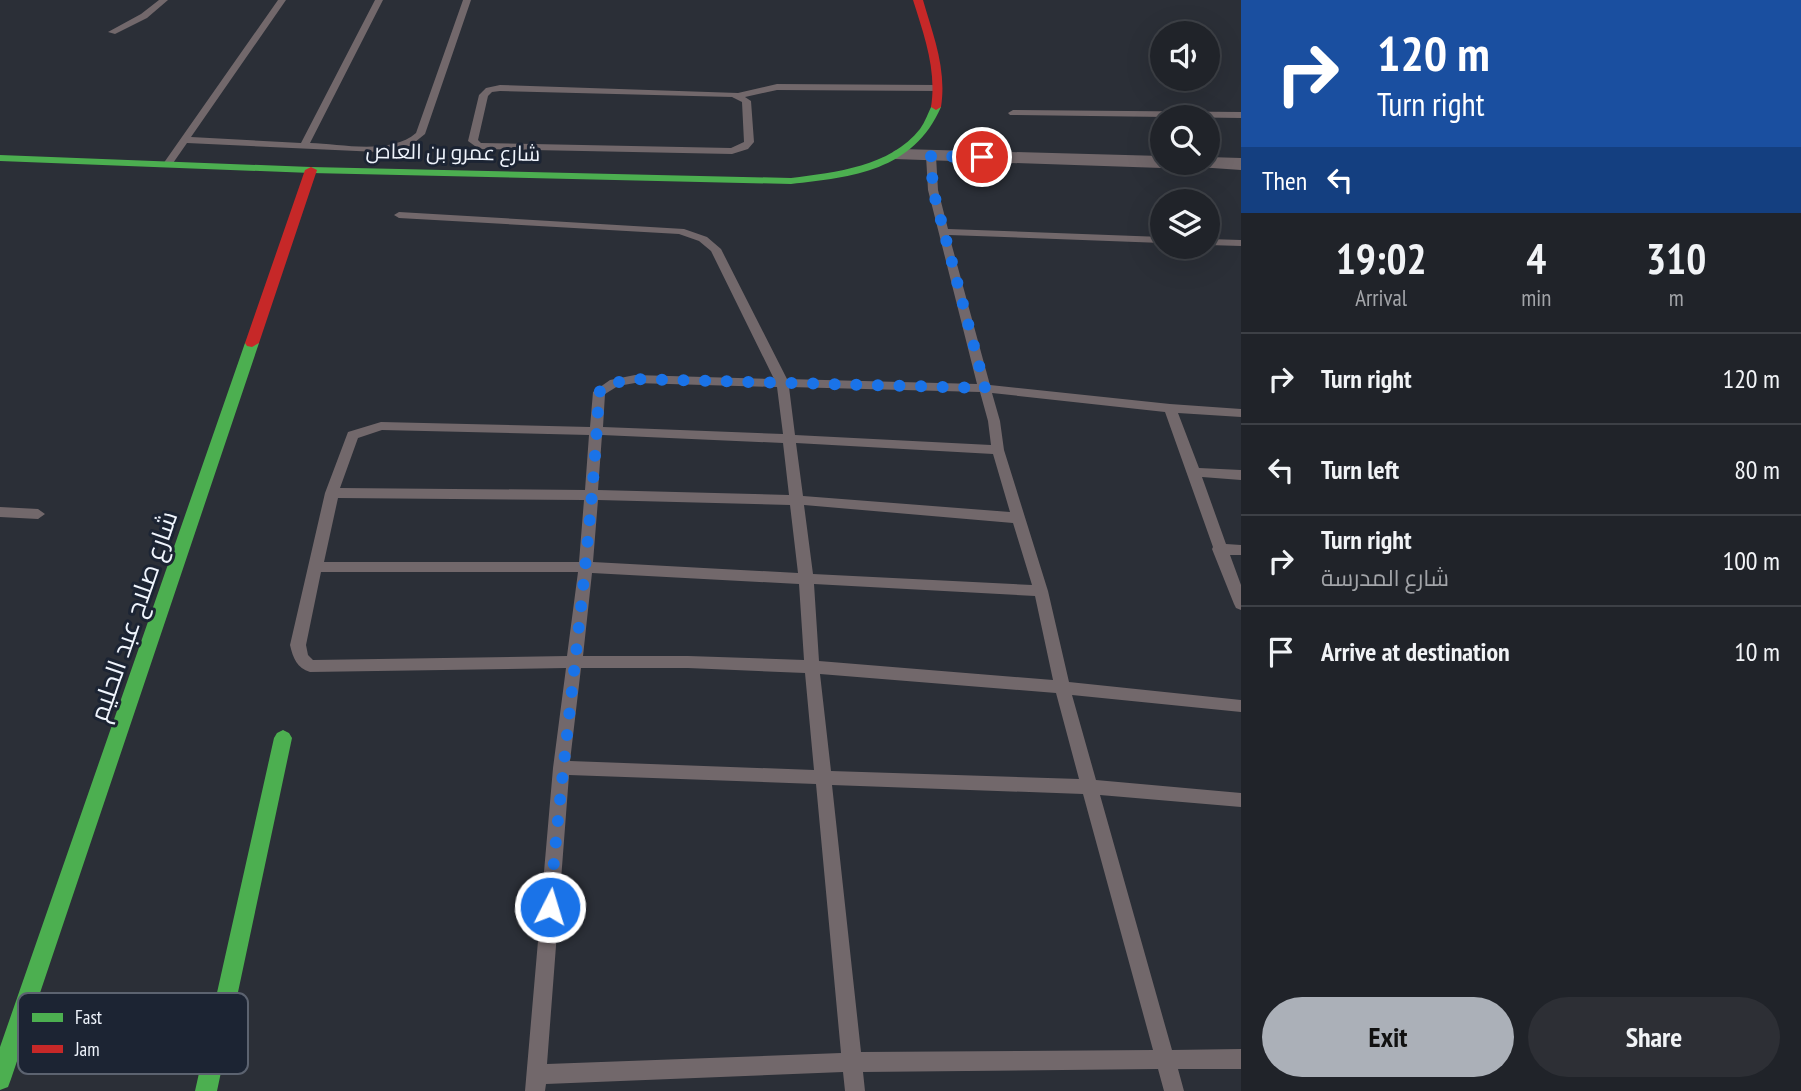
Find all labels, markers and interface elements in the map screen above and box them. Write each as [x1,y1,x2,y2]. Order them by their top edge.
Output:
map controls [1150,21,1220,259]
button: sound [1150,21,1220,91]
text: 120 m [1377,21,1490,85]
icon: right [1262,28,1353,119]
text: Turn right [1377,83,1485,125]
button: search [1150,105,1220,175]
pin [952,127,1012,187]
street label: شارع عمرو بن العاص [365,137,541,168]
icon: arrive [963,138,1001,176]
icon: left [1321,161,1359,199]
text: Then [1262,164,1307,197]
button: layers [1150,189,1220,259]
text: 19:02 [1336,231,1427,286]
text: 4 [1526,231,1546,286]
text: 310 [1646,231,1706,286]
text: Arrival [1355,283,1407,312]
text: min [1521,283,1551,312]
text: m [1669,283,1684,312]
icon: right [1262,360,1300,398]
text: Turn right [1321,362,1412,395]
text: 120 m [1722,362,1780,395]
icon: left [1262,451,1300,489]
text: Turn left [1321,453,1399,486]
text: 80 m [1734,453,1780,486]
street label: شارع صلاح عبد الحليم [82,506,186,726]
text: Turn right [1321,523,1412,556]
icon: right [1262,542,1300,580]
text: 100 m [1722,544,1780,577]
text: شارع المدرسة [1321,563,1449,592]
icon: arrive [1262,633,1300,671]
text: Arrive at destination [1321,635,1510,668]
text: 10 m [1734,635,1780,668]
position arrow [513,870,587,944]
legend [18,993,248,1074]
button: Exit [1262,997,1514,1077]
button: Share [1528,997,1780,1077]
text: Fast [75,1005,103,1029]
text: Jam [74,1037,100,1061]

